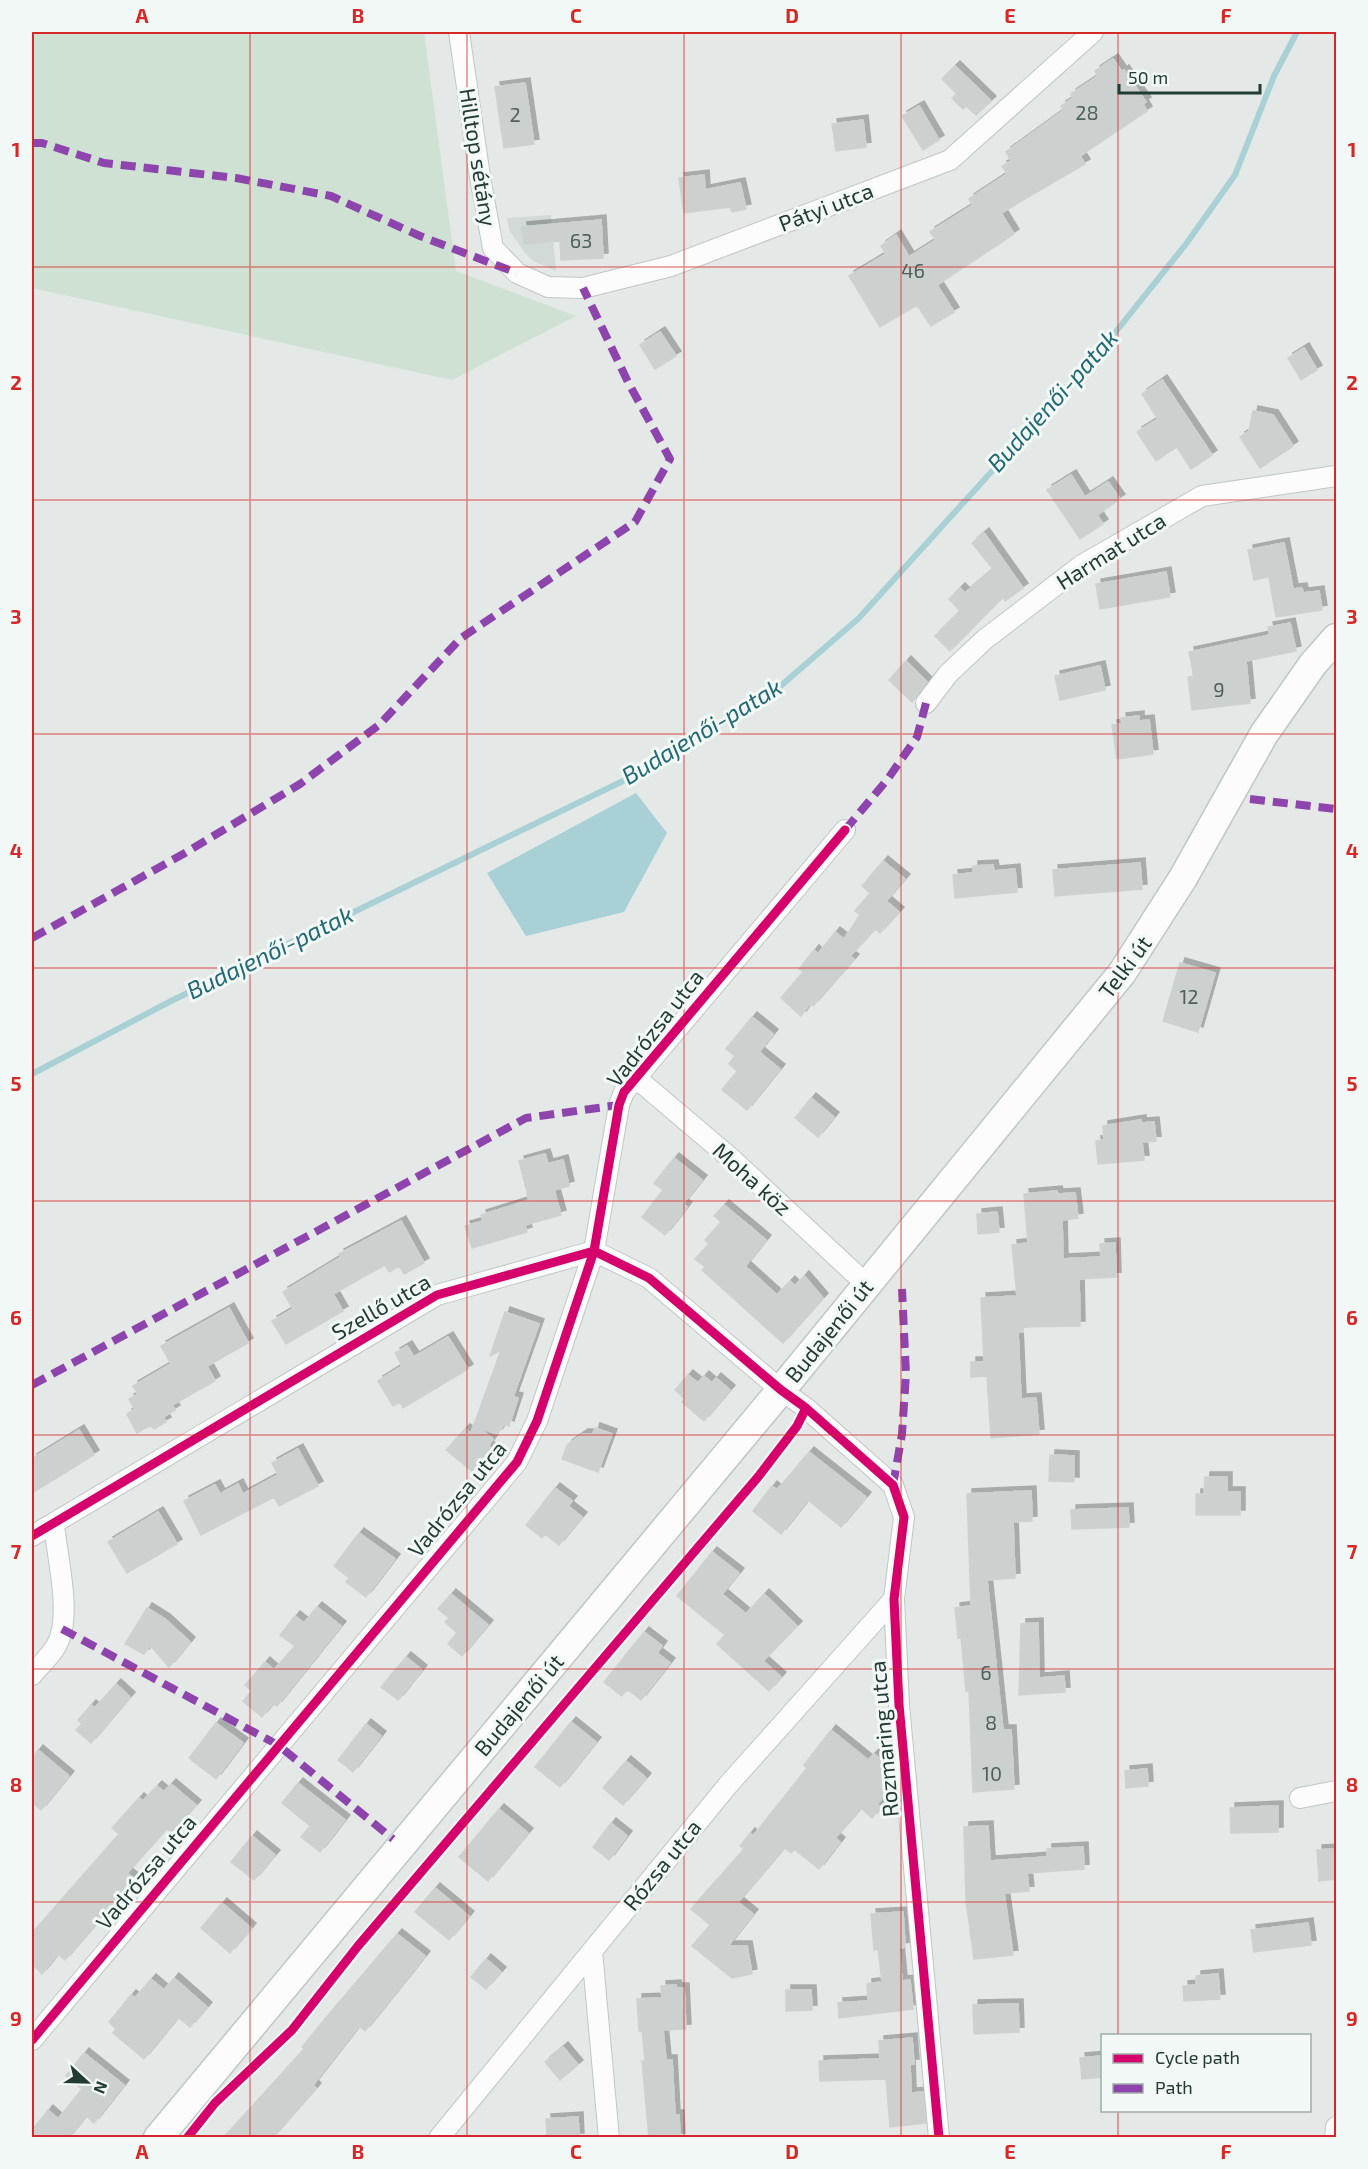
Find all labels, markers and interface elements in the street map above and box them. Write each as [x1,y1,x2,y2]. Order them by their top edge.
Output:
text: A [135,3,149,27]
text: B [352,3,364,27]
text: C [570,3,582,27]
text: D [785,3,799,27]
text: E [1004,3,1016,27]
text: F [1220,3,1232,27]
scale bar [1119,57,1260,95]
text: 50 m [1128,66,1168,88]
street label: Hilltop sétány [455,86,503,228]
house number: 28 [1075,100,1099,124]
house number: 2 [509,102,521,126]
text: 1 [12,137,20,161]
text: 1 [1348,137,1356,161]
street label: Pátyi utca [775,176,877,236]
house number: 63 [570,228,592,252]
house number: 46 [901,258,925,282]
water label: Budajenői-patak [980,323,1123,477]
text: 2 [10,370,22,394]
text: 2 [1346,370,1358,394]
street label: Harmat utca [1051,506,1170,594]
text: 3 [10,604,22,628]
text: 3 [1346,604,1358,628]
water label: Budajenői-patak [616,672,787,790]
house number: 9 [1213,677,1225,701]
text: 4 [10,838,23,862]
text: 4 [1346,838,1359,862]
water label: Budajenői-patak [181,899,357,1004]
street label: Telki út [1092,930,1156,1003]
street label: Vadrózsa utca [600,964,708,1091]
house number: 12 [1179,984,1199,1008]
text: 5 [10,1071,22,1095]
text: 5 [1346,1071,1358,1095]
street label: Moha köz [708,1136,797,1220]
street label: Szellő utca [327,1267,434,1345]
street label: Budajenői út [779,1274,878,1388]
text: 6 [10,1305,22,1329]
text: 6 [1346,1305,1358,1329]
street label: Vadrózsa utca [402,1435,511,1562]
text: 7 [11,1539,22,1563]
text: 7 [1347,1539,1358,1563]
street label: Budajenői út [468,1648,569,1761]
street label: Rozmaring utca [863,1660,903,1818]
house number: 6 [980,1660,992,1684]
house number: 8 [985,1710,997,1734]
house number: 10 [982,1761,1002,1785]
text: 8 [10,1772,22,1796]
text: 8 [1346,1772,1358,1796]
street label: Vadrózsa utca [90,1809,201,1934]
street label: Rózsa utca [617,1814,706,1915]
text: 9 [10,2006,22,2030]
text: 9 [1346,2006,1358,2030]
legend [1101,2034,1311,2112]
text: Cycle path [1155,2046,1240,2068]
north arrow [57,2052,117,2112]
text: Path [1155,2076,1193,2098]
text: N [90,2079,112,2097]
text: A [135,2139,149,2163]
text: B [352,2139,364,2163]
text: C [570,2139,582,2163]
text: D [785,2139,799,2163]
text: E [1004,2139,1016,2163]
text: F [1220,2139,1232,2163]

